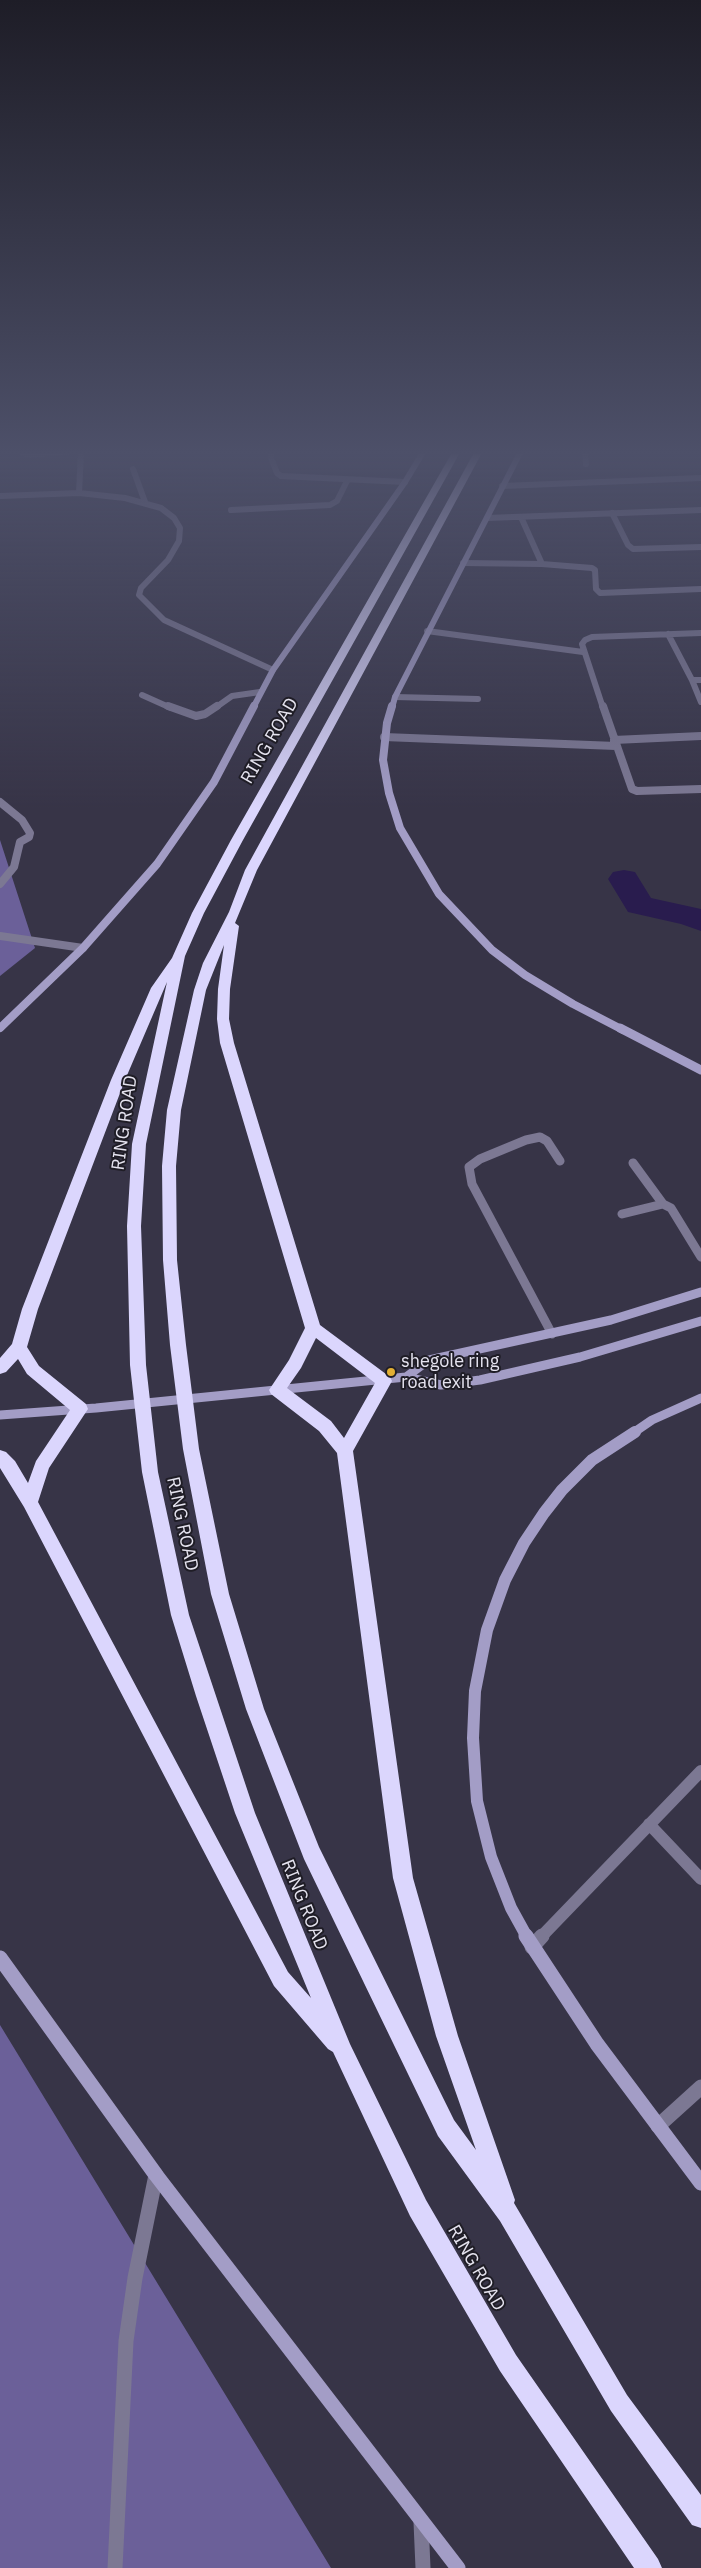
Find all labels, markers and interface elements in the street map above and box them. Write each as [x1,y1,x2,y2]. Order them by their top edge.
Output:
street label: RING ROAD [237,694,303,788]
street label: RING ROAD [108,1074,142,1172]
place label: shegole ring road exit [401,1351,499,1394]
marker: shegole ring road exit [385,1366,397,1378]
street label: RING ROAD [161,1475,203,1573]
street label: RING ROAD [276,1857,332,1953]
street label: RING ROAD [443,2221,509,2315]

